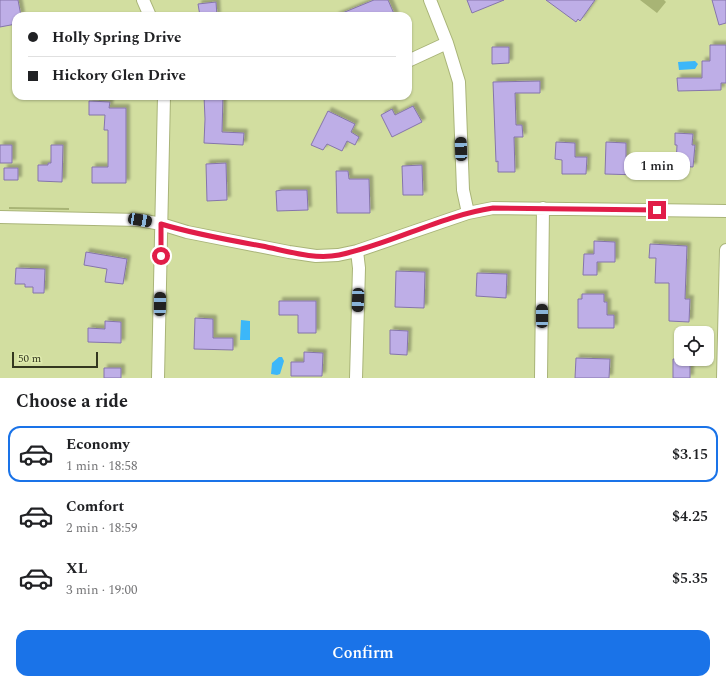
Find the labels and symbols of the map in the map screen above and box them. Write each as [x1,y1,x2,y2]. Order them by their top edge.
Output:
car [455,137,467,161]
callout: 1 min [624,152,690,180]
route end [648,201,666,219]
car [127,212,153,228]
route start [152,247,170,265]
car [352,288,364,312]
car [154,292,166,316]
car [536,304,548,328]
scale bar [12,350,98,369]

